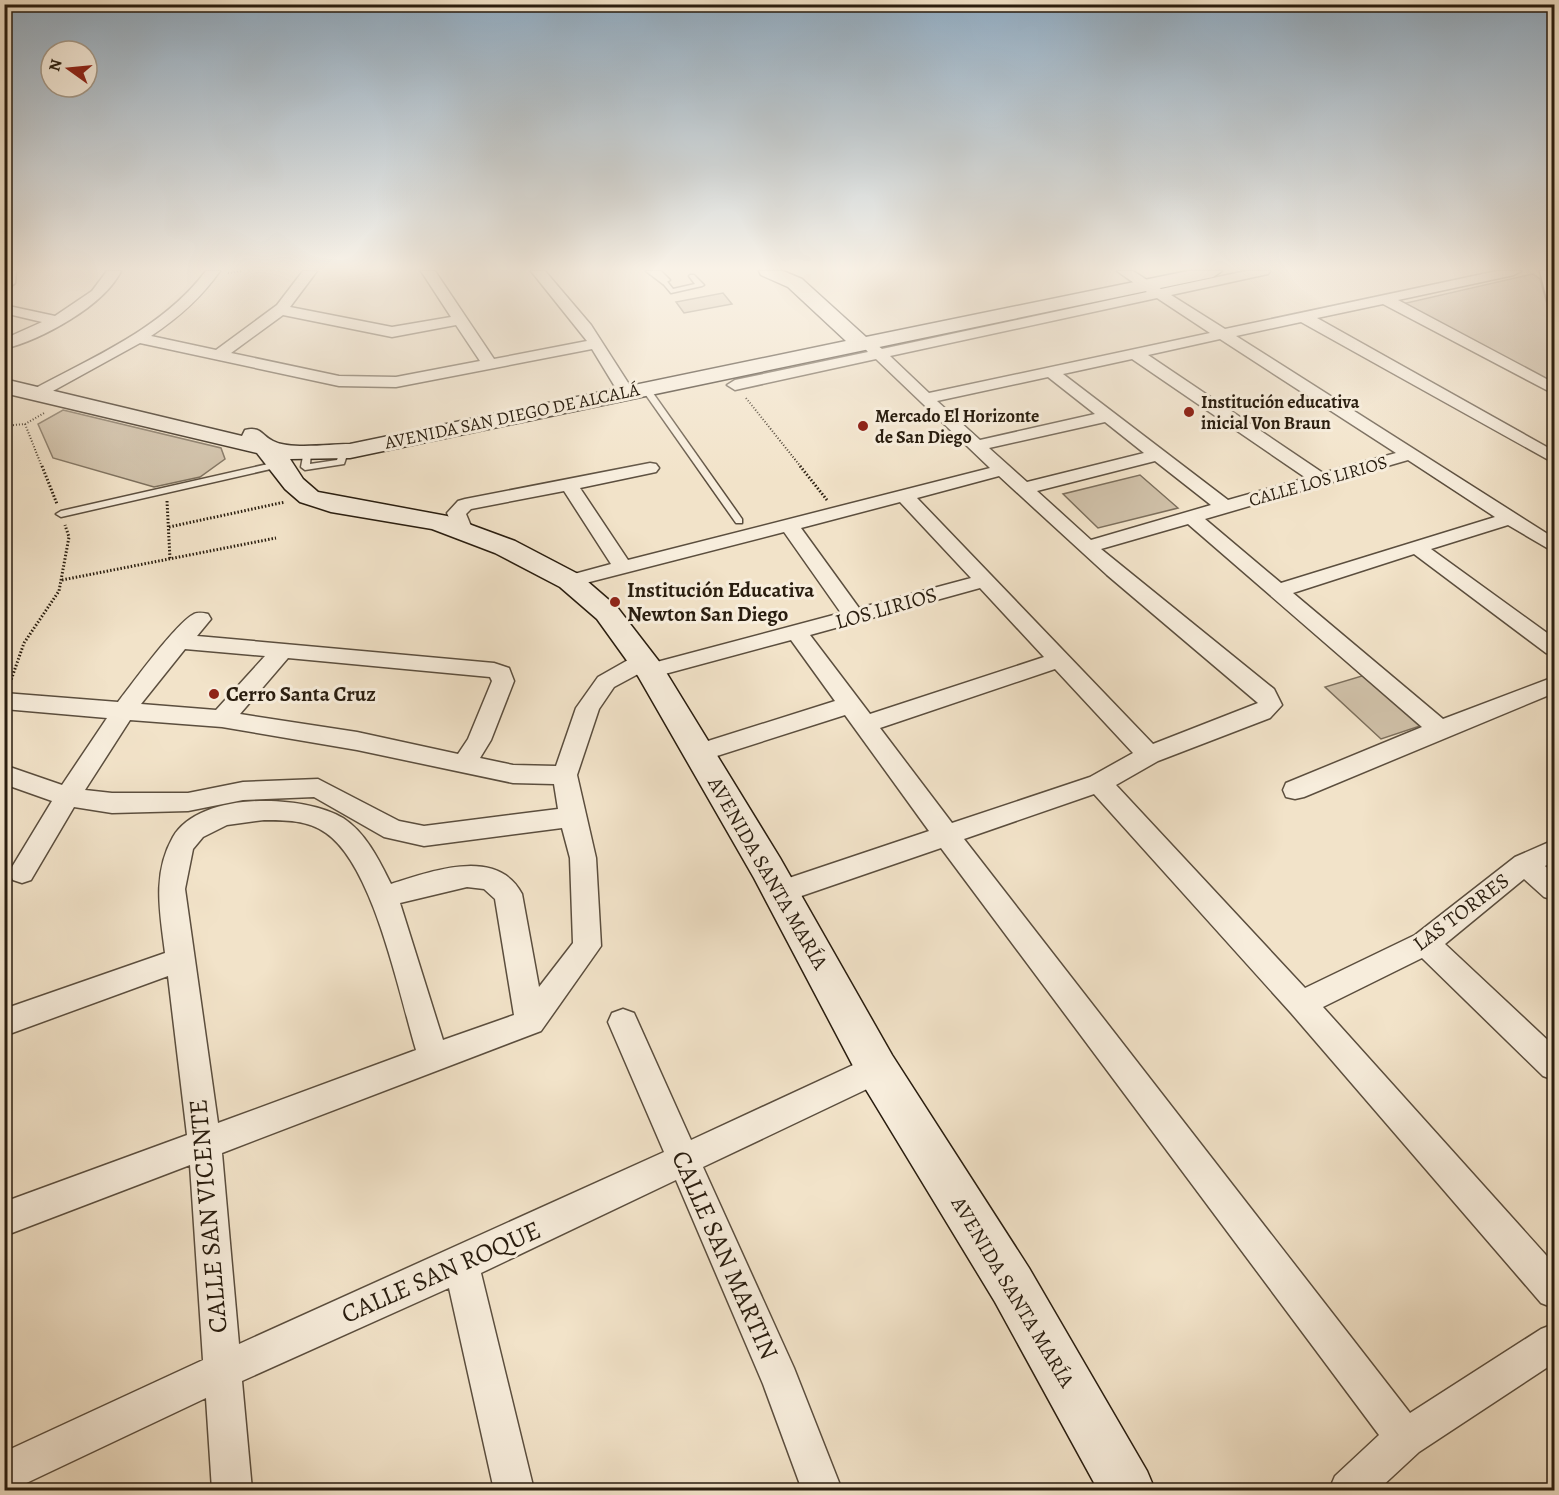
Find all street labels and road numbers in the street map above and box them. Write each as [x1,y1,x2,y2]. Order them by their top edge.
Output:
street label: AVENIDA SAN DIEGO DE ALCALÁ [381,377,642,455]
street label: CALLE LOS LIRIOS [1246,450,1390,512]
street label: LOS LIRIOS [832,580,940,636]
street label: AVENIDA SANTA MARÍA [701,771,835,975]
street label: LAS TORRES [1407,867,1515,957]
street label: CALLE SAN VICENTE [180,1098,236,1334]
street label: CALLE SAN MARTIN [663,1145,787,1365]
street label: AVENIDA SANTA MARÍA [944,1190,1082,1393]
street label: CALLE SAN ROQUE [336,1212,546,1332]

